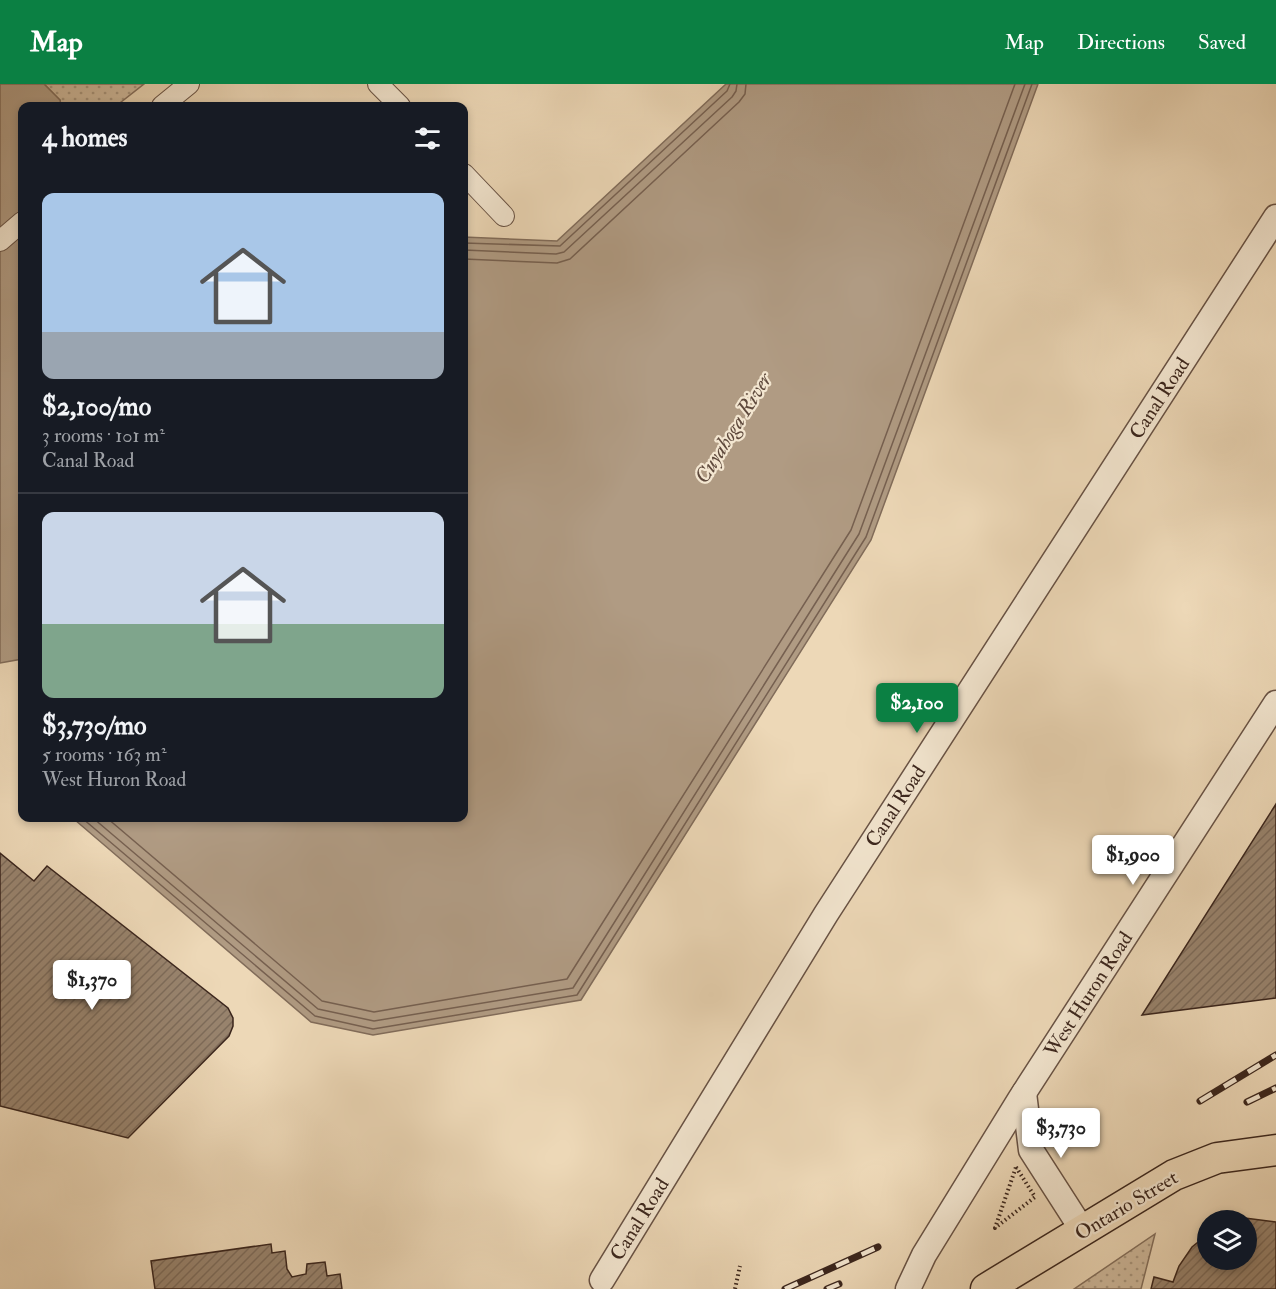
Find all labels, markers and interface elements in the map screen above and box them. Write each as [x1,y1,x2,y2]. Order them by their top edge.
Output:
text: Map [30,25,83,60]
text: Map [1004,29,1044,56]
text: Directions [1077,29,1165,56]
text: Saved [1198,29,1246,56]
text: 4 homes [42,122,128,154]
icon: filters [411,122,444,155]
icon: home [189,232,297,340]
street label: Canal Road [1124,353,1195,444]
water label: Cuyahoga River [689,367,779,489]
text: $2,100/mo [42,391,151,423]
text: 3 rooms · 101 m² [42,423,165,448]
text: Canal Road [42,448,134,473]
icon: home [189,551,297,659]
pin: $2,100 [868,683,966,734]
text: $2,100 [890,690,944,715]
text: $3,730/mo [42,710,146,742]
text: 5 rooms · 163 m² [42,742,167,767]
street label: Canal Road [860,761,931,852]
text: West Huron Road [42,767,186,792]
pin: $1,900 [1084,835,1182,886]
text: $1,900 [1106,842,1160,867]
street label: West Huron Road [1038,927,1138,1062]
pin: $1,370 [43,960,141,1011]
text: $1,370 [67,967,117,992]
pin: $3,730 [1012,1108,1110,1159]
text: $3,730 [1036,1115,1086,1140]
street label: Ontario Street [1070,1165,1183,1246]
street label: Canal Road [604,1173,675,1265]
map controls [1197,1210,1257,1270]
button: layers [1197,1210,1257,1270]

